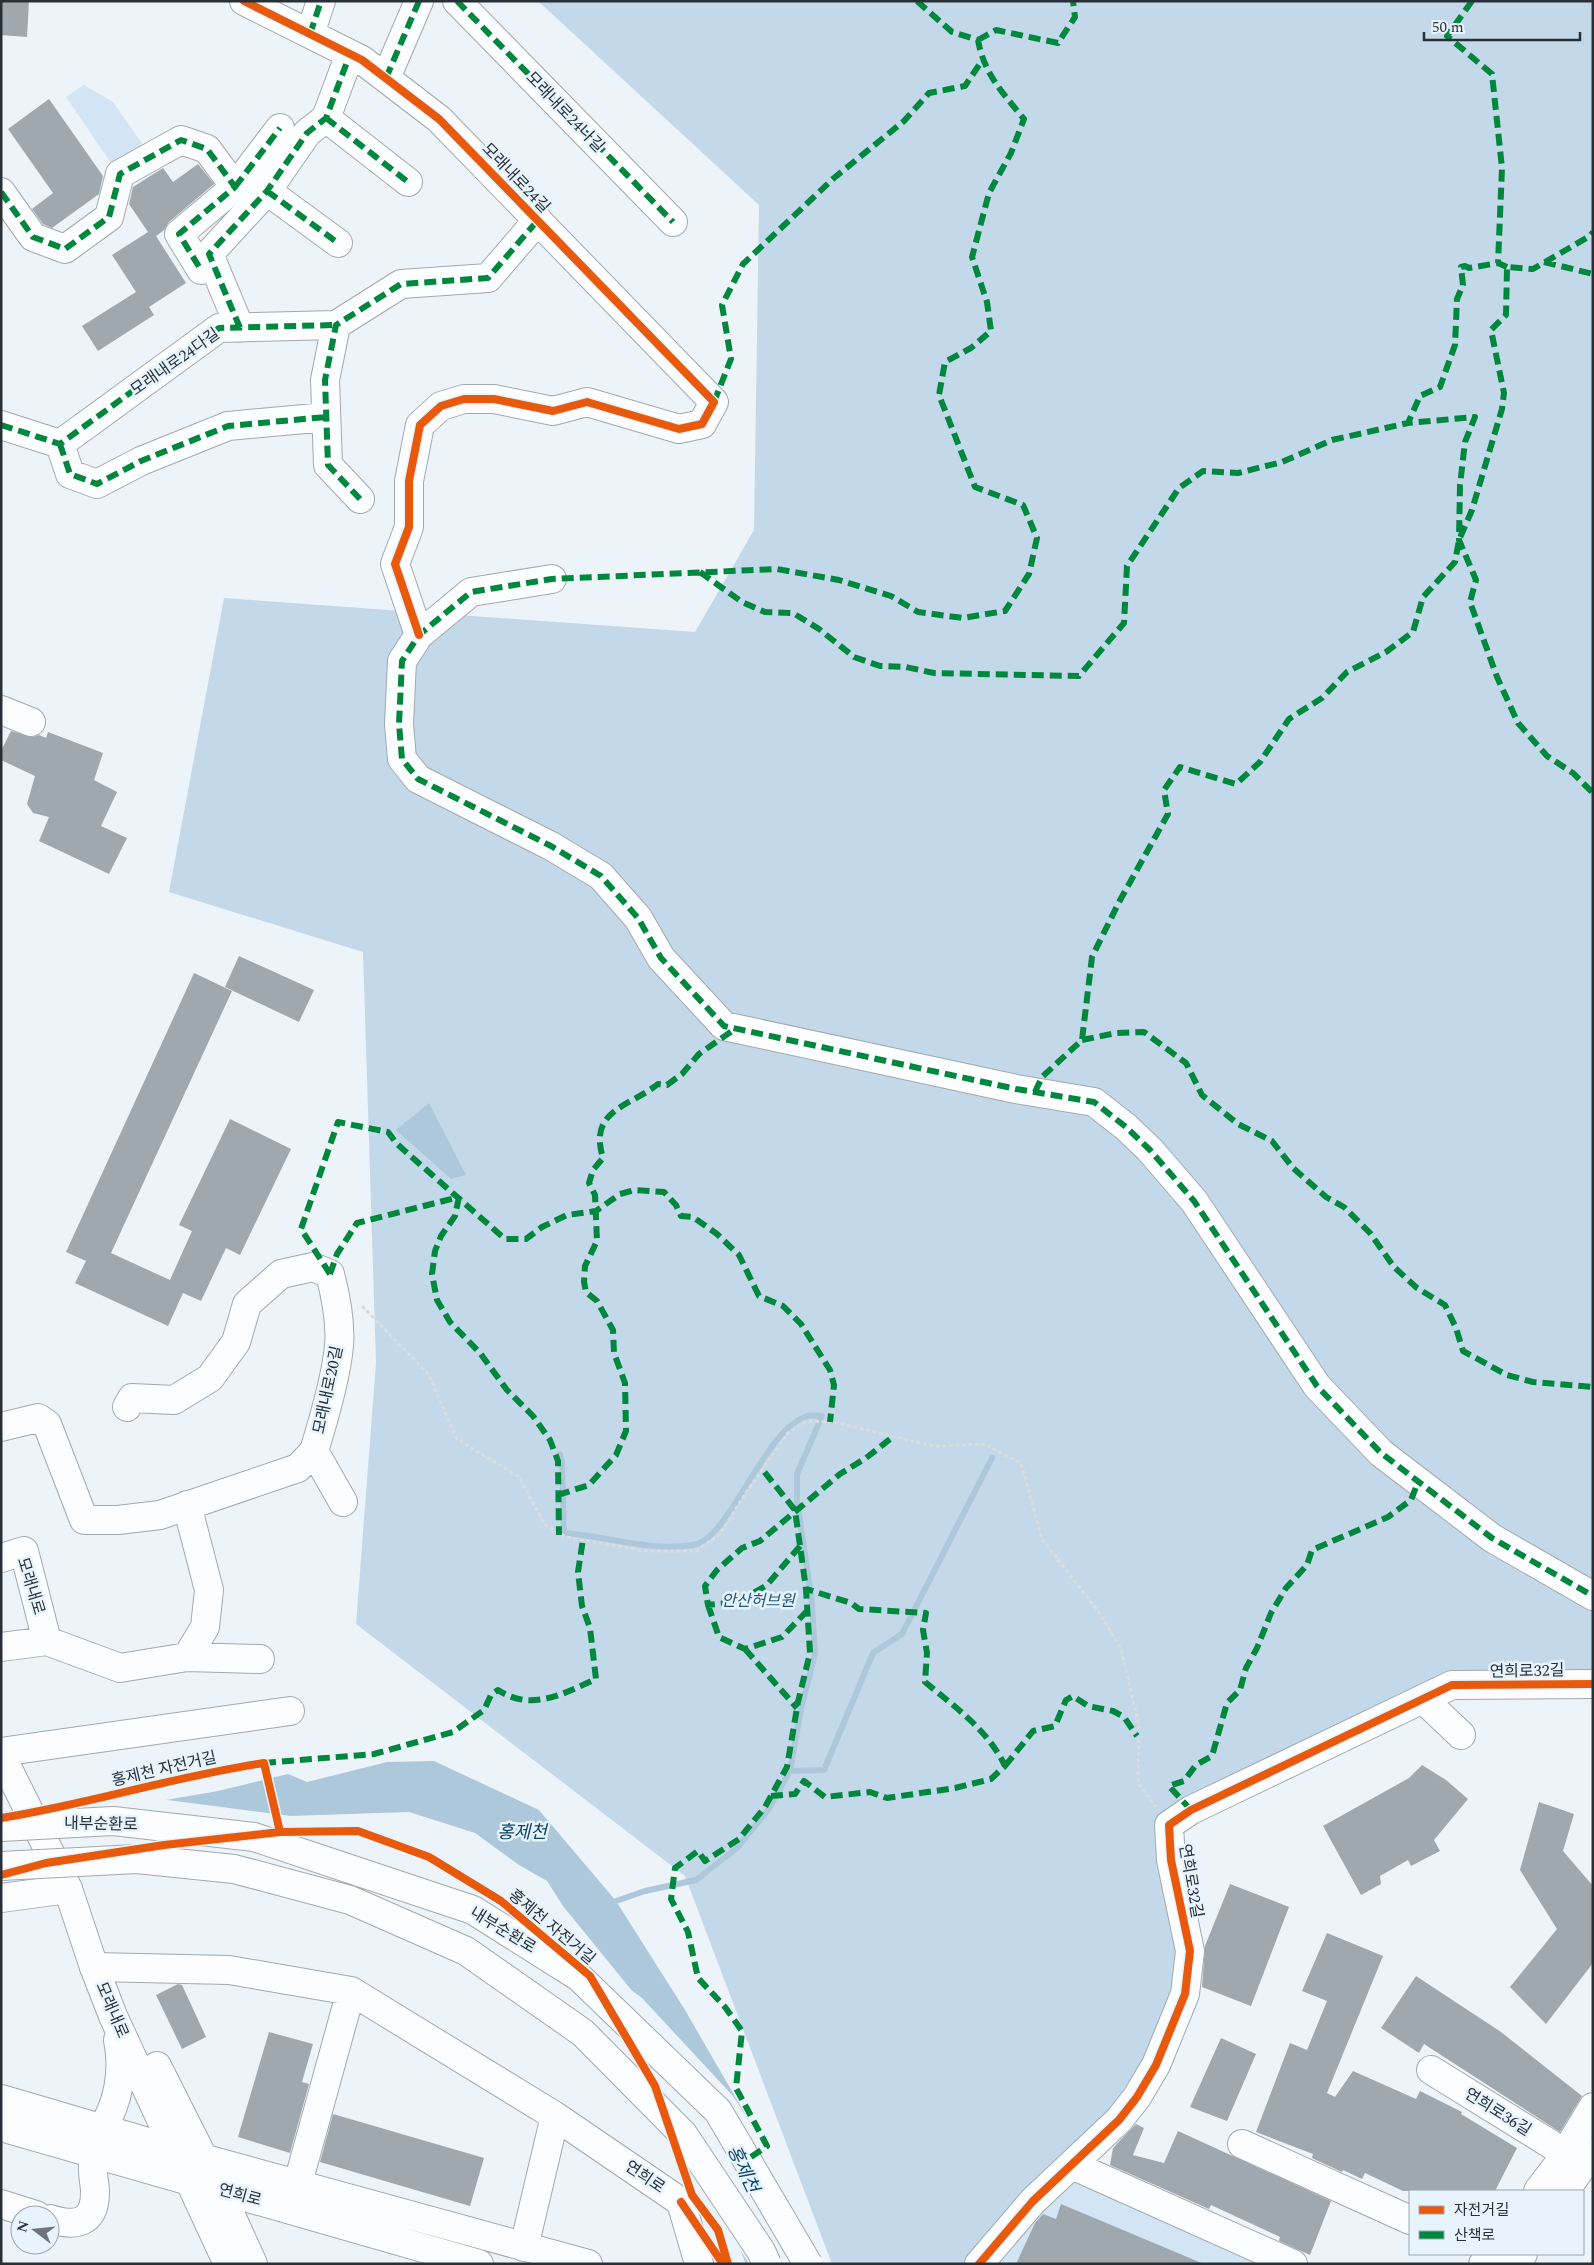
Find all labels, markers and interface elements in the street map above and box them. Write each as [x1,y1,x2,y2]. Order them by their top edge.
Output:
scale bar [1424,10,1580,42]
text: 50 m [1432,16,1464,39]
street label: 모래내로24나길 [520,66,610,158]
street label: 모래내로24길 [476,137,556,219]
street label: 모래내로24다길 [125,322,225,402]
street label: 모래내로20길 [307,1344,349,1436]
street label: 모래내로 [11,1554,51,1618]
park label: 안산허브원 [721,1589,796,1613]
street label: 연희로32길 [1489,1658,1565,1684]
street label: 홍제천 자전거길 [109,1745,219,1793]
street label: 내부순환로 [64,1811,138,1837]
water label: 홍제천 [497,1819,549,1846]
street label: 연희로32길 [1173,1842,1209,1920]
street label: 홍제천 자전거길 [503,1883,601,1971]
street label: 내부순환로 [465,1901,541,1959]
street label: 모래내로 [89,1978,135,2042]
street label: 연희로36길 [1460,2082,1536,2142]
water label: 홍제천 [720,2141,767,2199]
street label: 연희로 [620,2155,670,2199]
street label: 연희로 [216,2178,265,2212]
legend [1409,2190,1584,2255]
text: 자전거길 [1454,2199,1509,2222]
north arrow [10,2205,60,2255]
text: N [11,2218,35,2235]
text: 산책로 [1454,2224,1495,2247]

